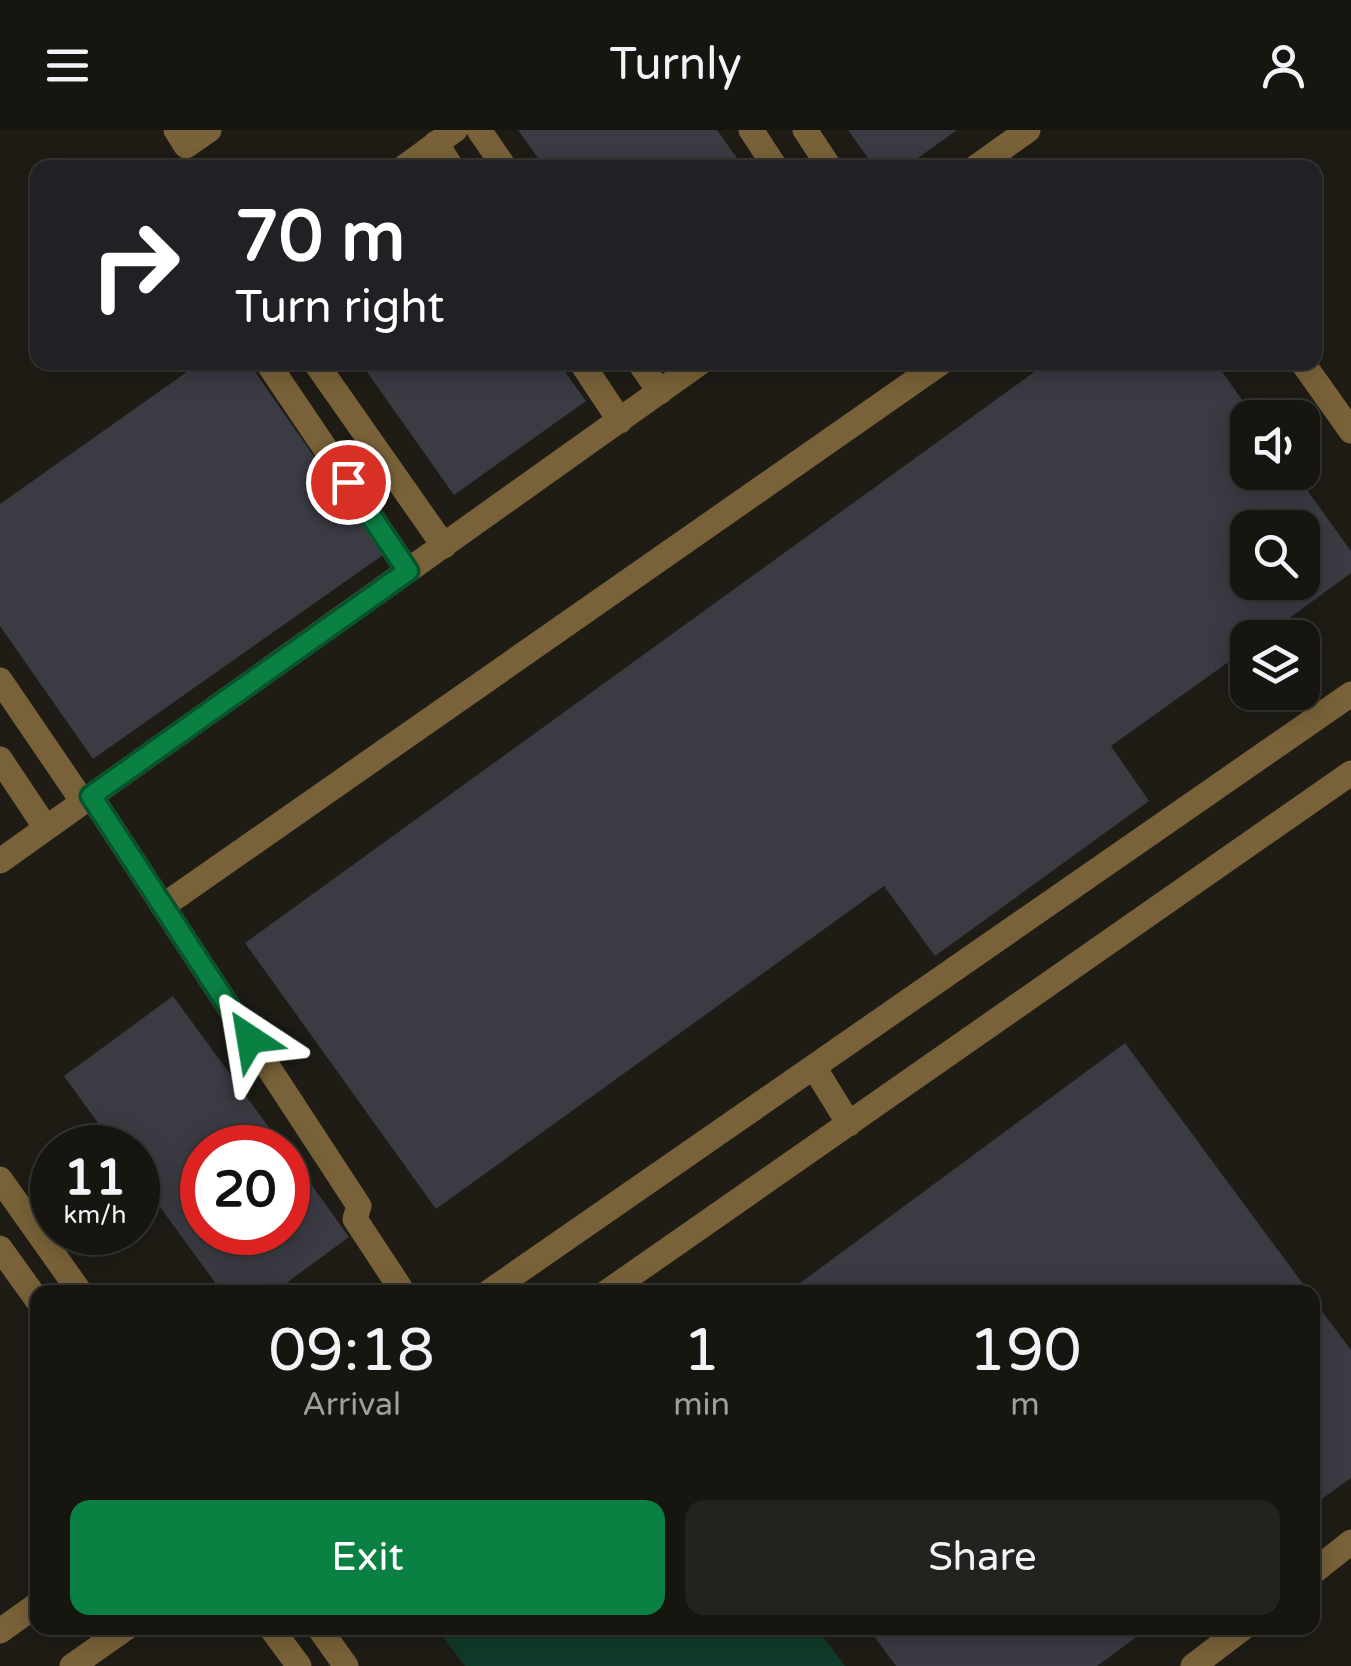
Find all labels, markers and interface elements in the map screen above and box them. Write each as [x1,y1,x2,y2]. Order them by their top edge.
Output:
icon: menu [40,38,95,93]
text: Turnly [609,38,742,92]
icon: person [1256,38,1311,93]
text: 70 m [235,196,405,280]
icon: right [70,200,200,330]
text: Turn right [235,281,444,335]
map controls [1230,400,1320,710]
button: sound [1230,400,1320,490]
pin [306,440,391,525]
icon: arrive [321,455,376,510]
button: search [1230,510,1320,600]
button: layers [1230,620,1320,710]
position arrow [198,987,302,1091]
speed limit sign: 20 [180,1125,310,1255]
text: 11 [64,1148,126,1208]
text: km/h [64,1200,126,1230]
text: 09:18 [268,1315,435,1387]
text: 1 [683,1315,720,1387]
text: 190 [968,1315,1082,1387]
text: Arrival [302,1386,401,1424]
text: min [673,1386,730,1424]
text: m [1010,1386,1040,1424]
button: Exit [70,1500,665,1615]
button: Share [685,1500,1280,1615]

